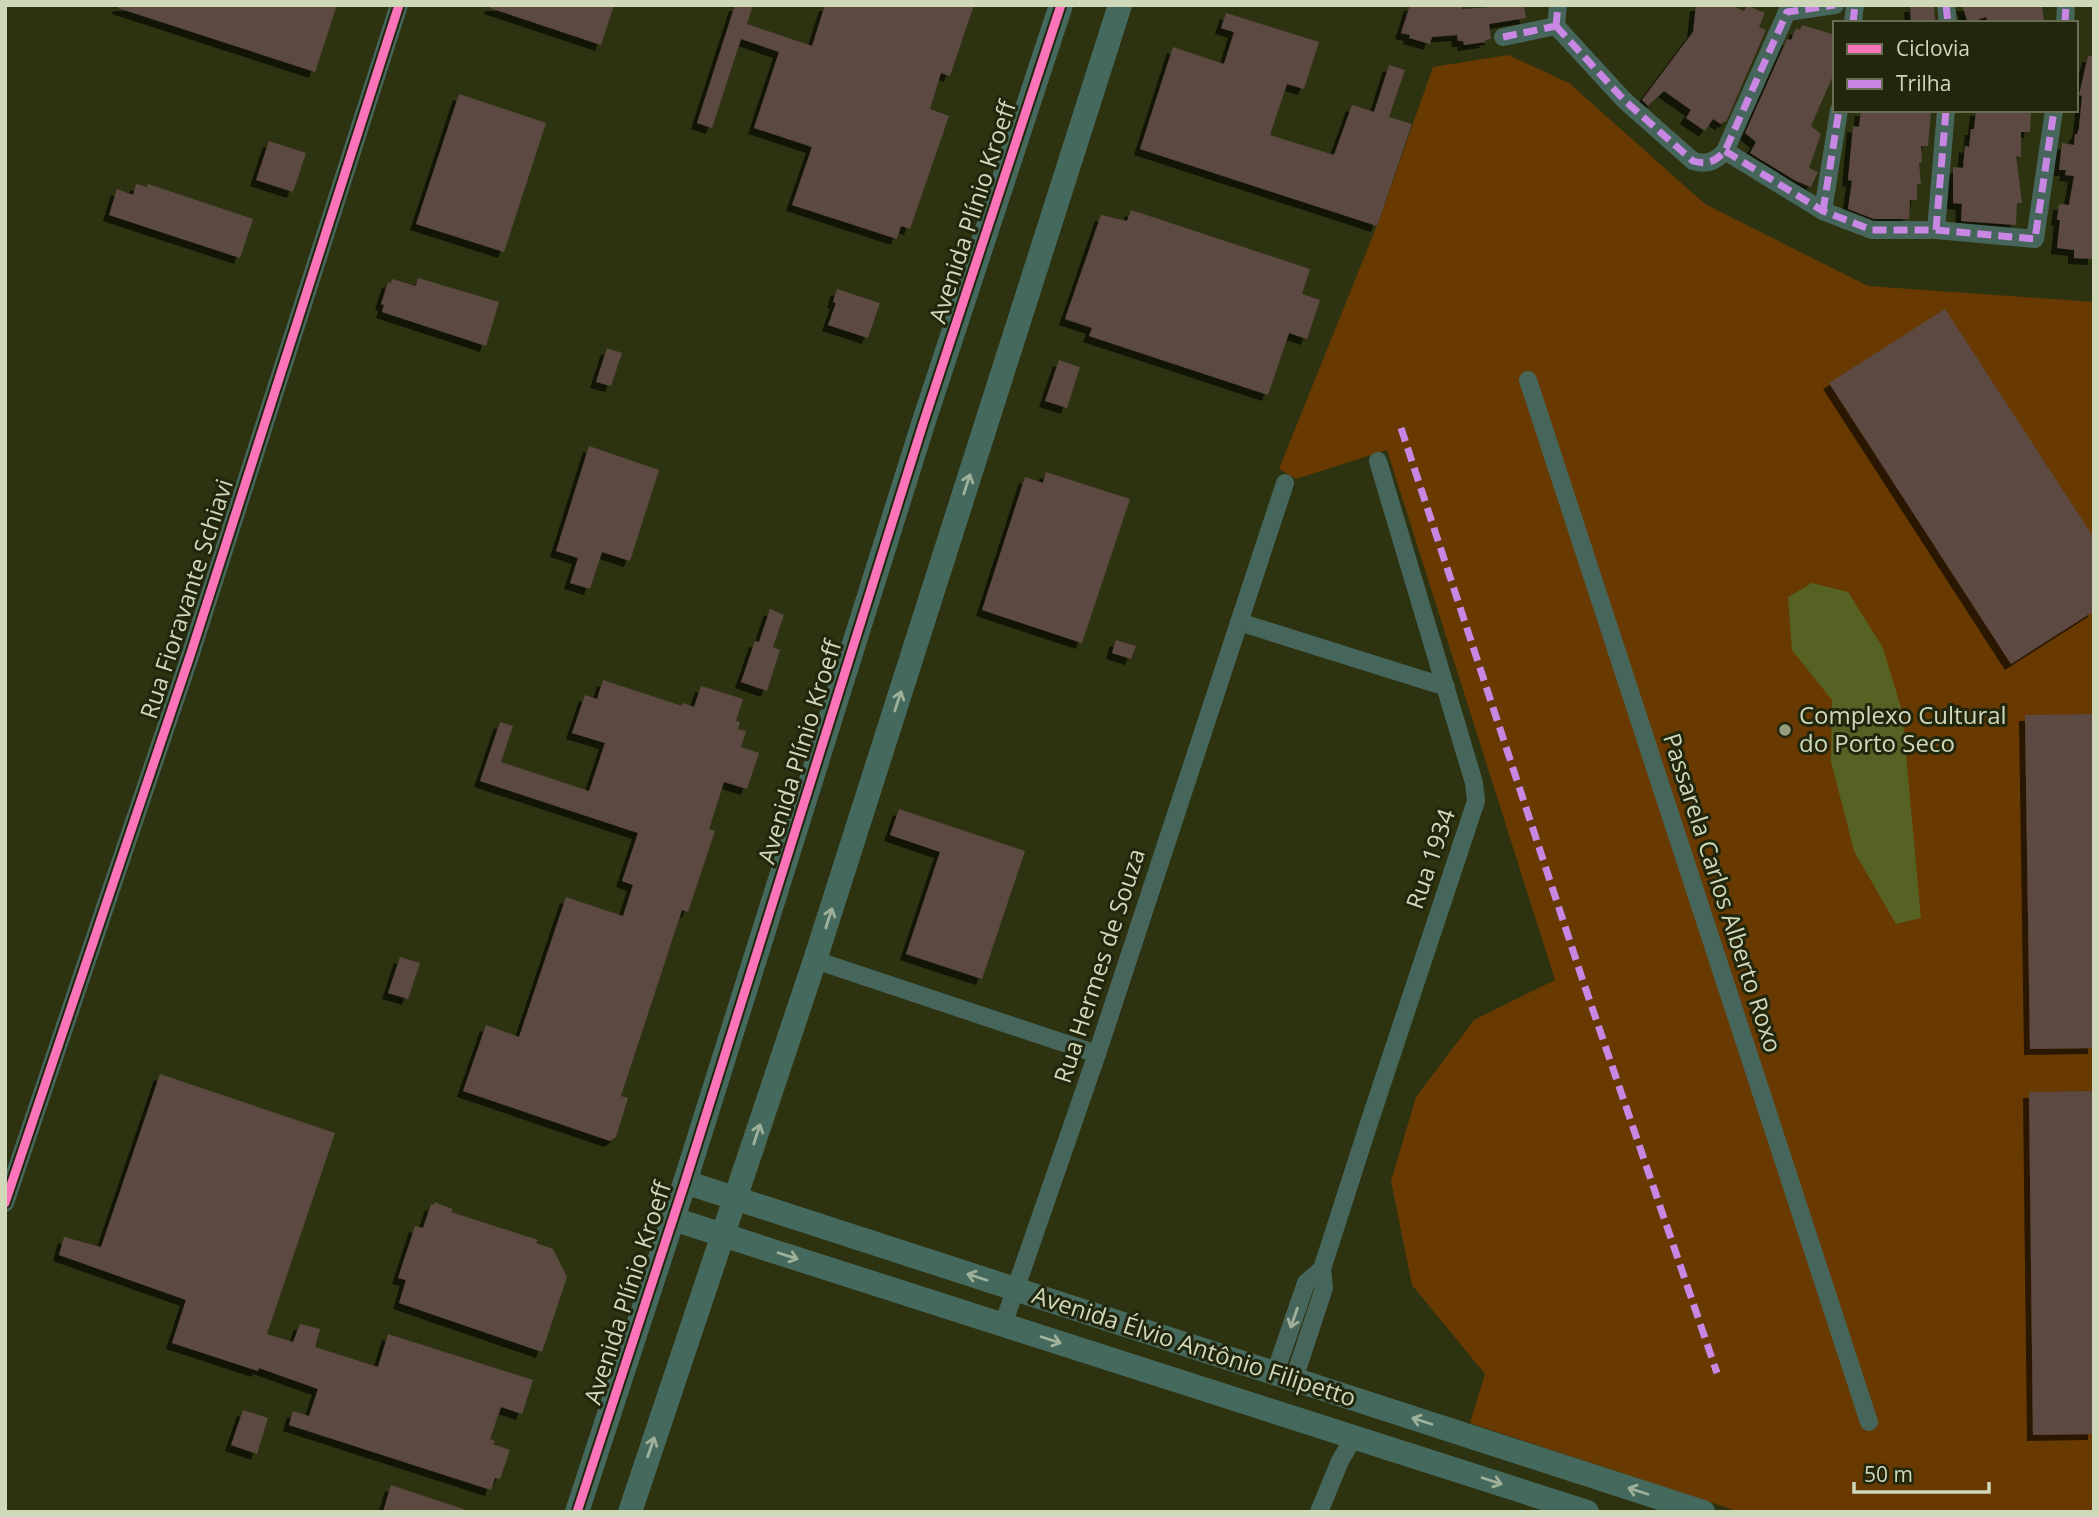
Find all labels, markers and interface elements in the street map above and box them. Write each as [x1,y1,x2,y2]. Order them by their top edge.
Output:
legend [1833,21,2078,112]
text: Ciclovia [1896,34,1970,62]
text: Trilha [1896,69,1951,97]
street label: Avenida Plínio Kroeff [920,94,1024,327]
street label: Rua Fioravante Schiavi [131,474,240,723]
one-way arrow [962,474,974,496]
street label: Avenida Plínio Kroeff [749,634,849,867]
one-way arrow [892,690,905,712]
place label: Complexo Cultural do Porto Seco [1799,698,2007,759]
marker: Complexo Cultural do Porto Seco [1777,722,1793,738]
street label: Passarela Carlos Alberto Roxo [1656,729,1791,1056]
street label: Rua 1934 [1397,804,1462,913]
street label: Rua Hermes de Souza [1045,844,1152,1087]
one-way arrow [823,907,836,929]
one-way arrow [752,1123,765,1145]
street label: Avenida Plínio Kroeff [575,1175,679,1408]
one-way arrow [776,1250,798,1263]
one-way arrow [966,1269,988,1282]
street label: Avenida Élvio Antônio Filipetto [1028,1278,1360,1414]
one-way arrow [1287,1307,1299,1329]
one-way arrow [1040,1334,1062,1347]
one-way arrow [1411,1413,1433,1426]
one-way arrow [645,1436,658,1458]
scale bar [1854,1450,1989,1494]
text: 50 m [1864,1460,1913,1488]
one-way arrow [1481,1475,1503,1488]
one-way arrow [1628,1484,1650,1496]

